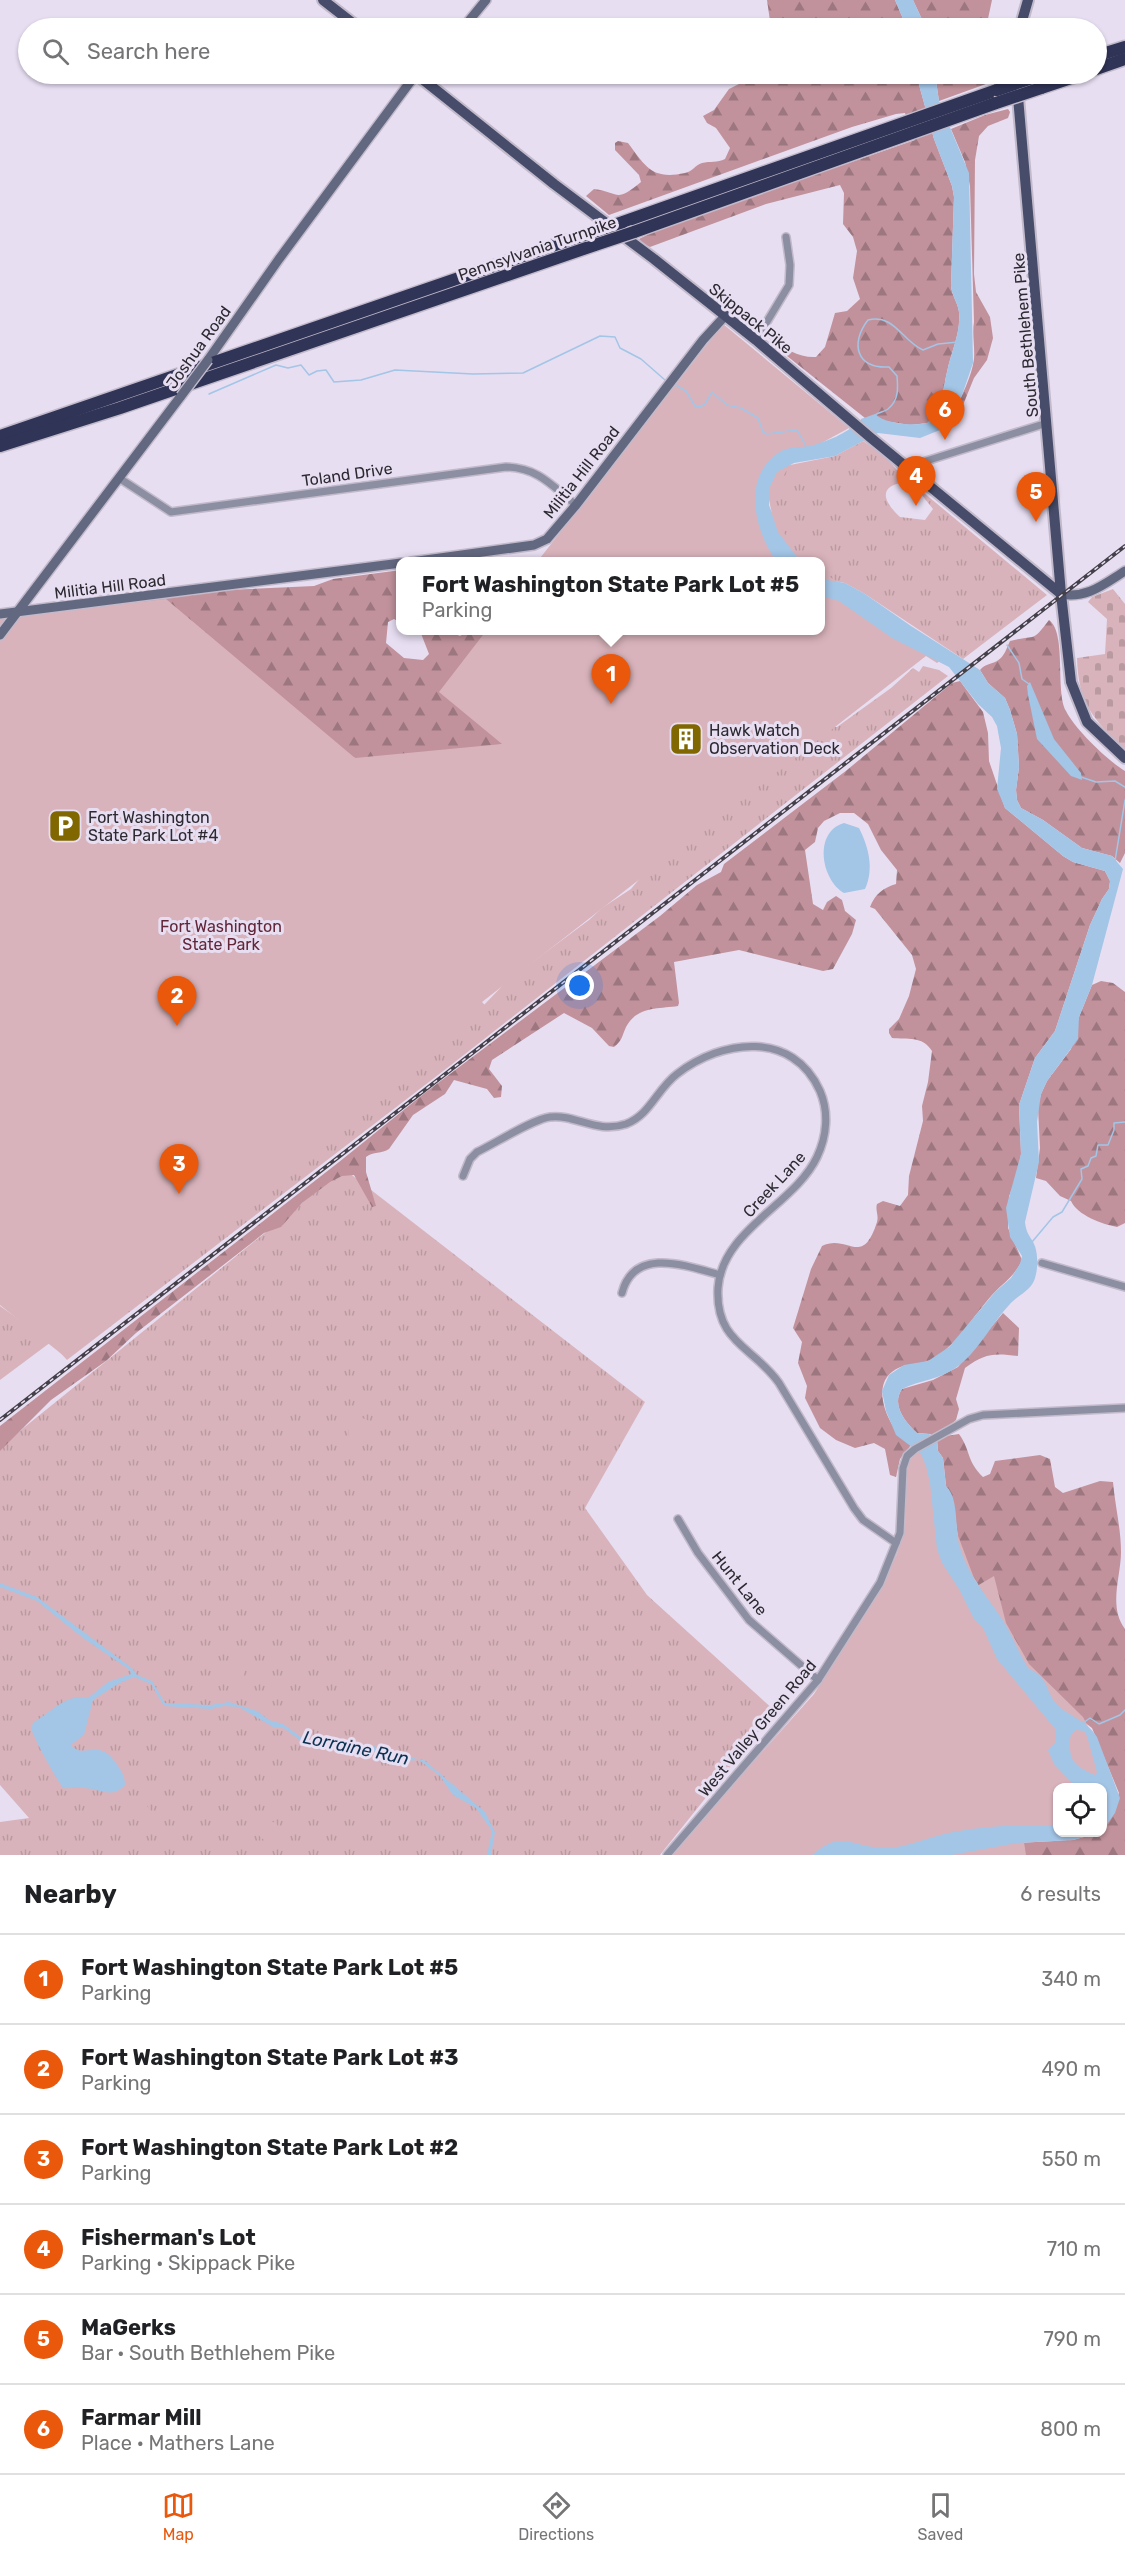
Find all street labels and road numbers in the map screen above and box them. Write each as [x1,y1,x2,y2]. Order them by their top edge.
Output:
street label: Pennsylvania Turnpike [456,212,619,284]
street label: South Bethlehem Pike [1009,252,1042,418]
street label: Skippack Pike [705,279,796,358]
street label: Joshua Road [162,302,235,392]
street label: Militia Hill Road [539,422,623,522]
street label: Toland Drive [301,459,394,490]
street label: Militia Hill Road [53,570,167,603]
street label: Creek Lane [739,1147,810,1221]
street label: Hunt Lane [708,1547,771,1619]
street label: West Valley Green Road [695,1656,820,1801]

